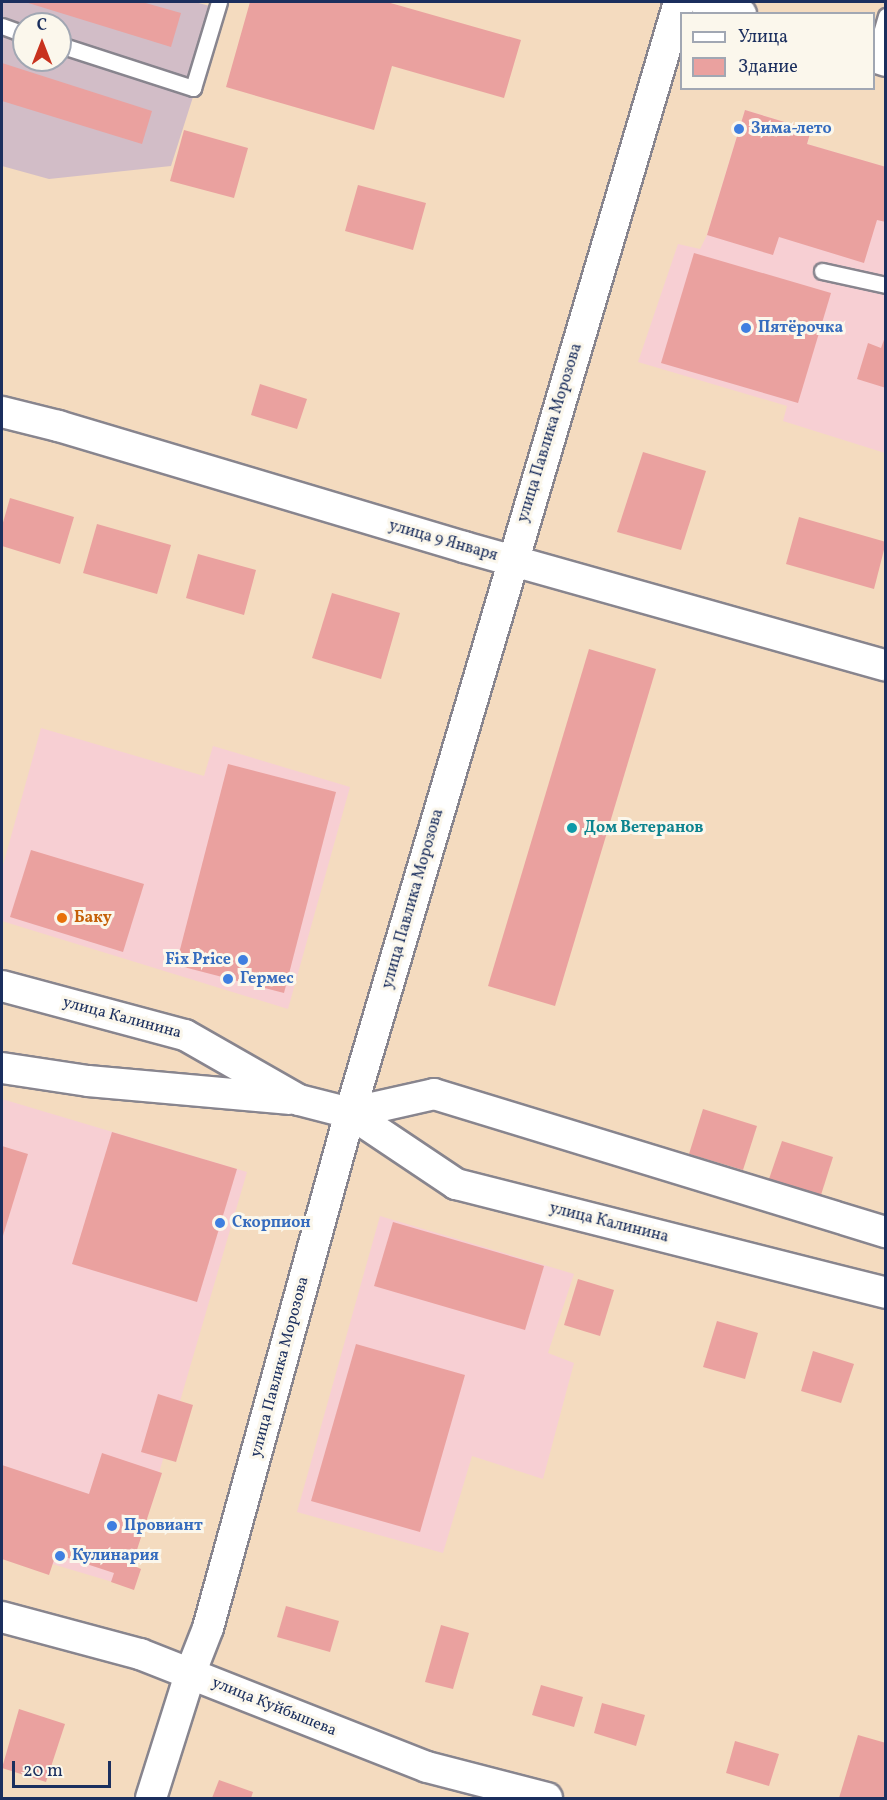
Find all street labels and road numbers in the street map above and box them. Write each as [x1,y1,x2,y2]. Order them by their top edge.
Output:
street label: улица Павлика Морозова [514,341,586,525]
street label: улица 9 Января [386,516,500,566]
street label: улица Павлика Морозова [378,807,448,991]
street label: улица Калинина [60,993,184,1043]
street label: улица Калинина [547,1199,671,1247]
street label: улица Павлика Морозова [247,1275,313,1459]
street label: улица Куйбышева [209,1673,339,1741]

